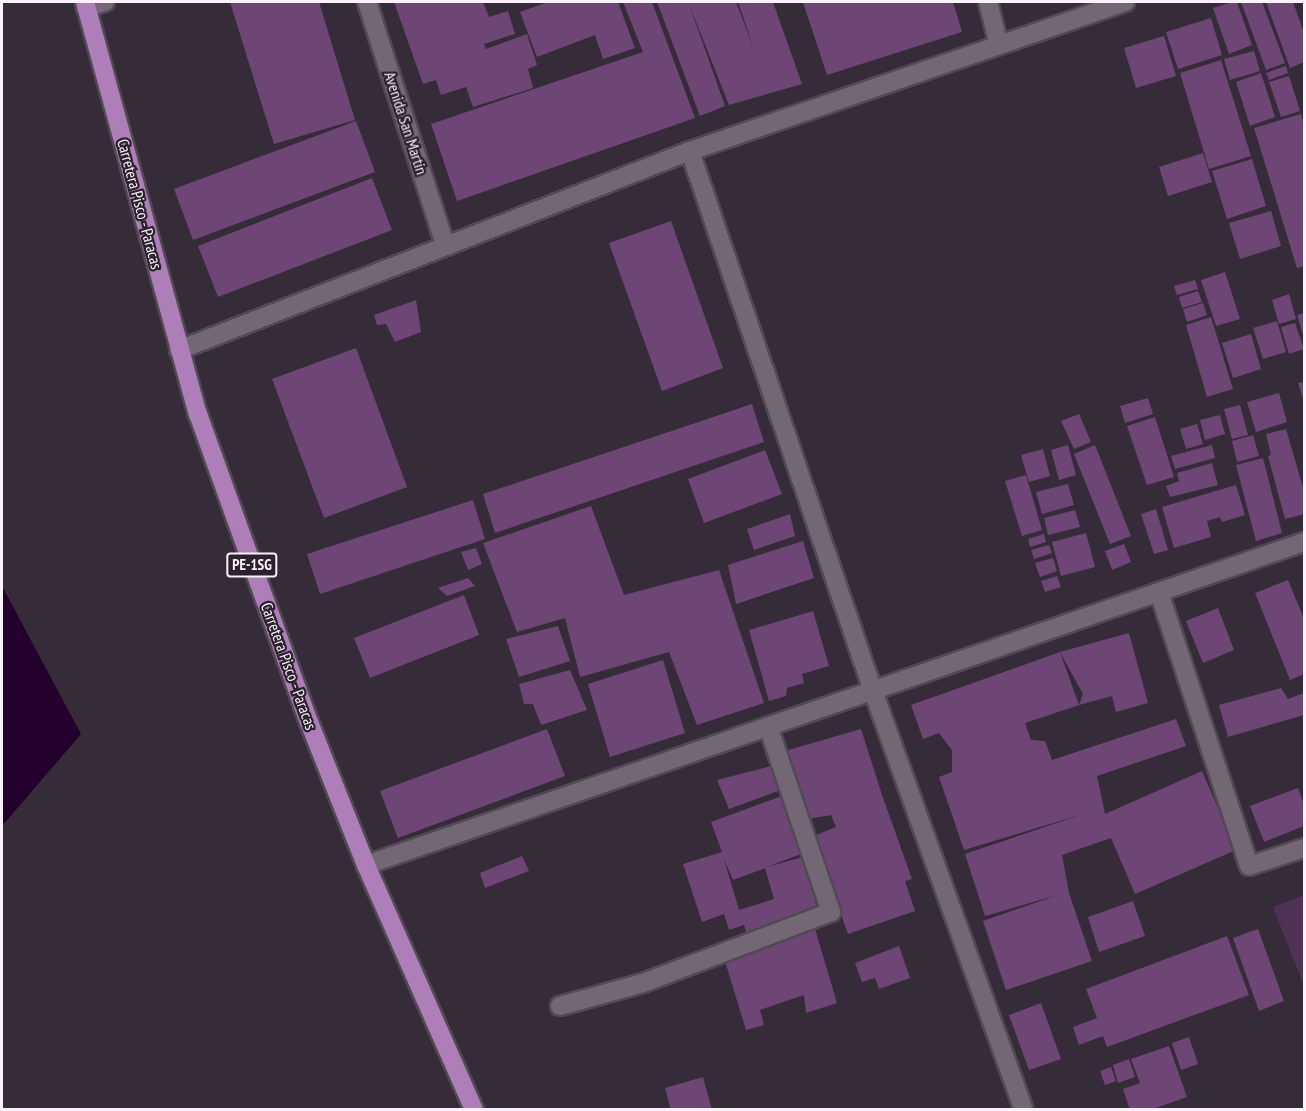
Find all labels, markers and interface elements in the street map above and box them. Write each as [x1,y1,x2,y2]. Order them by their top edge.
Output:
street label: Avenida San Martín [380,69,432,177]
street label: Carretera Pisco - Paracas [113,136,167,272]
road number: PE-1SG [225,553,279,577]
street label: Carretera Pisco - Paracas [257,599,321,733]

